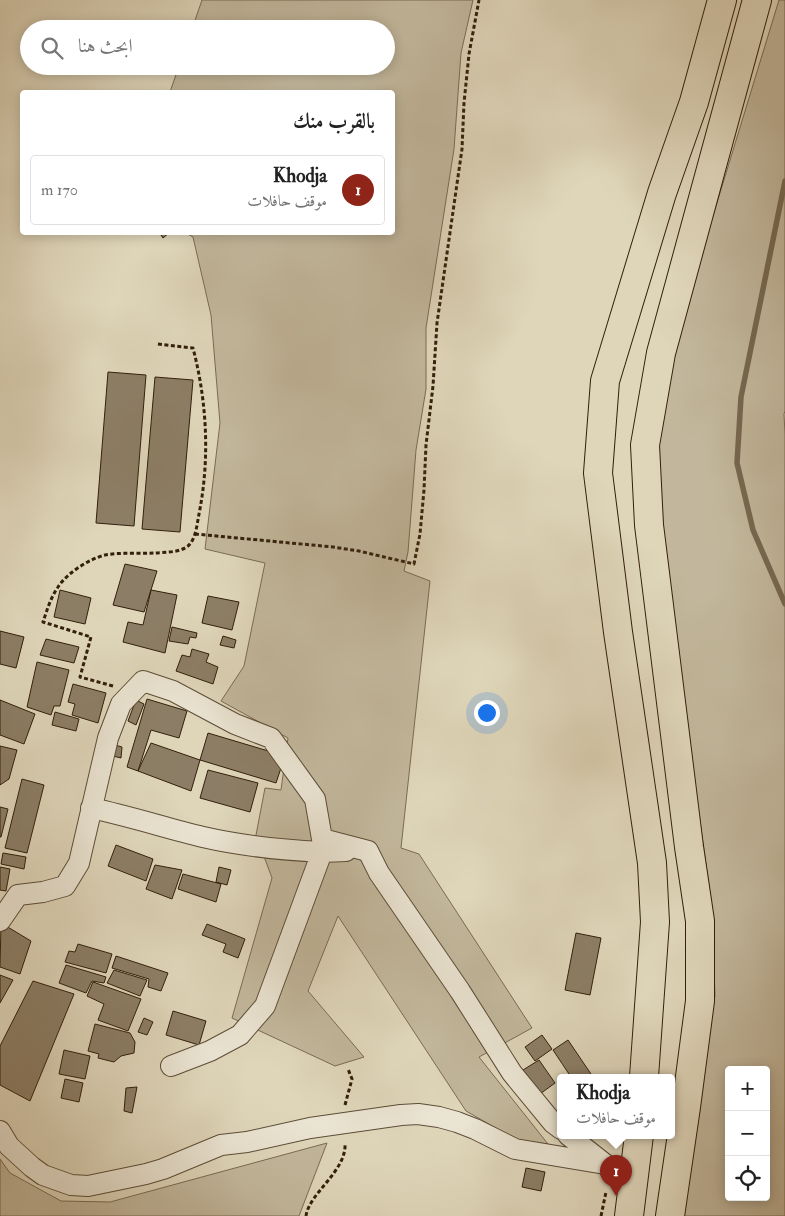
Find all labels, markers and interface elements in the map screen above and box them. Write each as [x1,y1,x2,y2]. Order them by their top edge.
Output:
search box [20,20,395,75]
icon: search [38,34,66,62]
text: ابحث هنا [78,34,133,58]
text: بالقرب منك [293,108,375,135]
text: Khodja [273,164,327,188]
text: 170 m [41,180,78,200]
text: 1 [355,180,361,200]
text: موقف حافلات [247,191,327,211]
your location [474,700,500,726]
map controls [725,1066,770,1201]
button: + [725,1066,770,1111]
popup [557,1074,675,1139]
text: Khodja [576,1081,630,1105]
text: موقف حافلات [576,1108,656,1128]
button: − [725,1111,770,1156]
pin: 1 [600,1155,632,1196]
button: locate [725,1156,770,1201]

